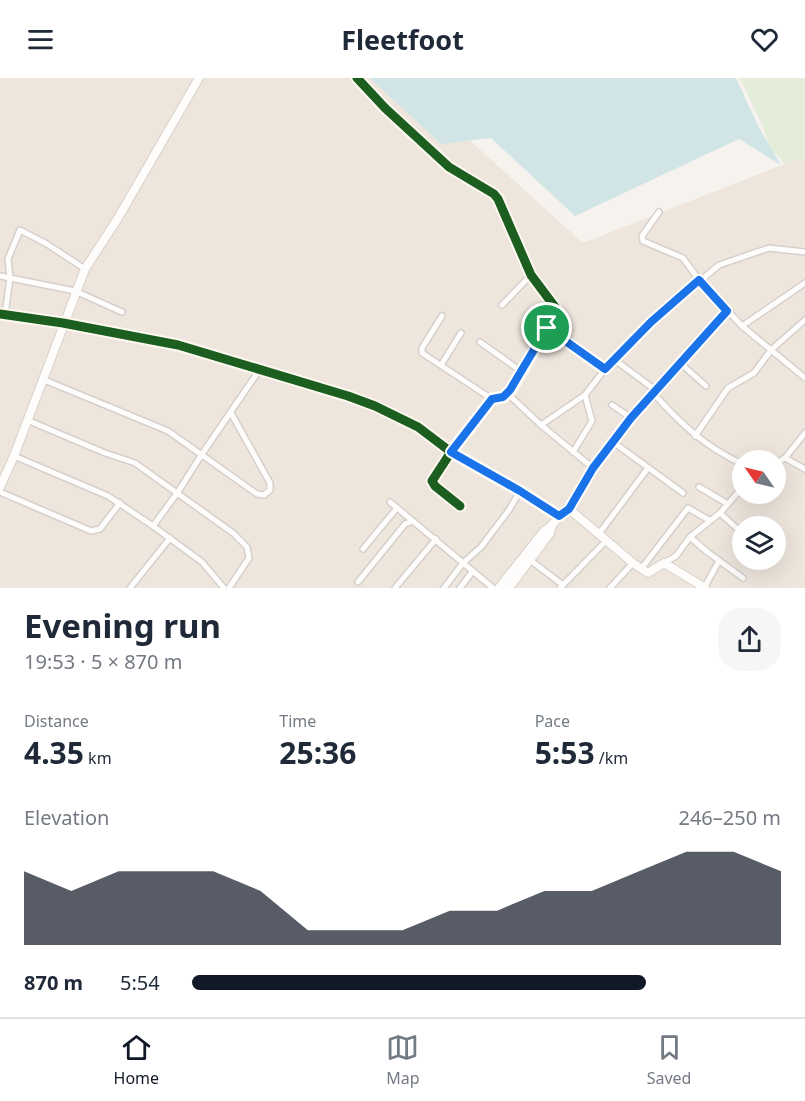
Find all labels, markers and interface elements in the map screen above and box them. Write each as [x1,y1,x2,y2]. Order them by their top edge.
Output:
text: Fleetfoot [341,21,464,58]
icon: menu [24,23,57,56]
icon: heart [748,23,781,56]
pin [521,302,572,353]
icon: arrive [530,311,563,344]
north arrow [732,450,786,504]
map controls [732,450,786,570]
button: layers [732,516,786,570]
text: Evening run [24,603,221,648]
button: share [718,608,781,671]
text: 19:53 · 5 × 870 m [24,648,182,675]
text: Distance [24,710,89,732]
text: Time [279,710,316,732]
text: Pace [535,710,570,732]
text: 4.35 [24,732,84,773]
text: 25:36 [279,732,356,773]
text: 5:53 [535,732,595,773]
text: km [84,747,112,769]
text: /km [595,747,628,769]
text: Elevation [24,804,109,831]
text: 246–250 m [678,804,781,831]
text: 870 m [24,969,83,996]
text: 5:54 [120,969,160,996]
tab: Home [114,1031,159,1089]
tab: Map [386,1031,420,1089]
tab: Saved [647,1031,691,1089]

